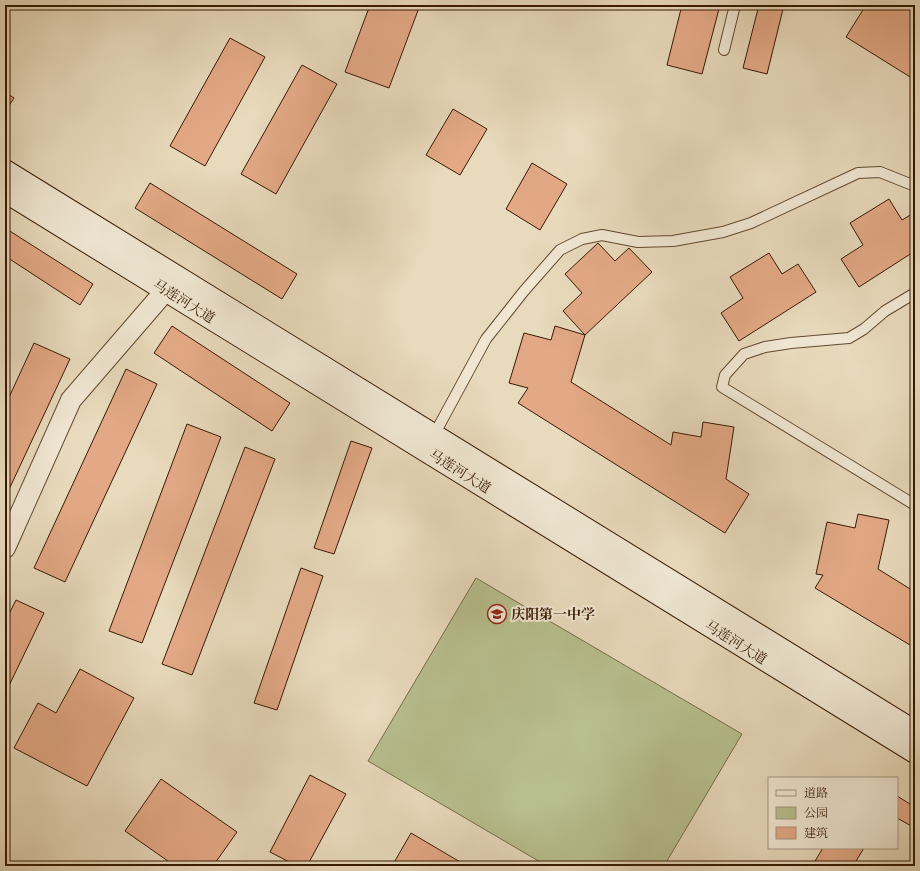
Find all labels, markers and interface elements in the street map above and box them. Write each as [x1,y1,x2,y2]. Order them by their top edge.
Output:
street label: 马莲河大道 [148,276,218,329]
street label: 马莲河大道 [424,446,494,499]
school or university icon: 庆阳第一中学 [486,603,508,625]
place label: 庆阳第一中学 [511,606,595,625]
street label: 马莲河大道 [700,617,770,670]
legend [768,777,898,849]
text: 道路 [804,786,828,802]
text: 公园 [804,806,828,822]
text: 建筑 [804,826,828,842]

